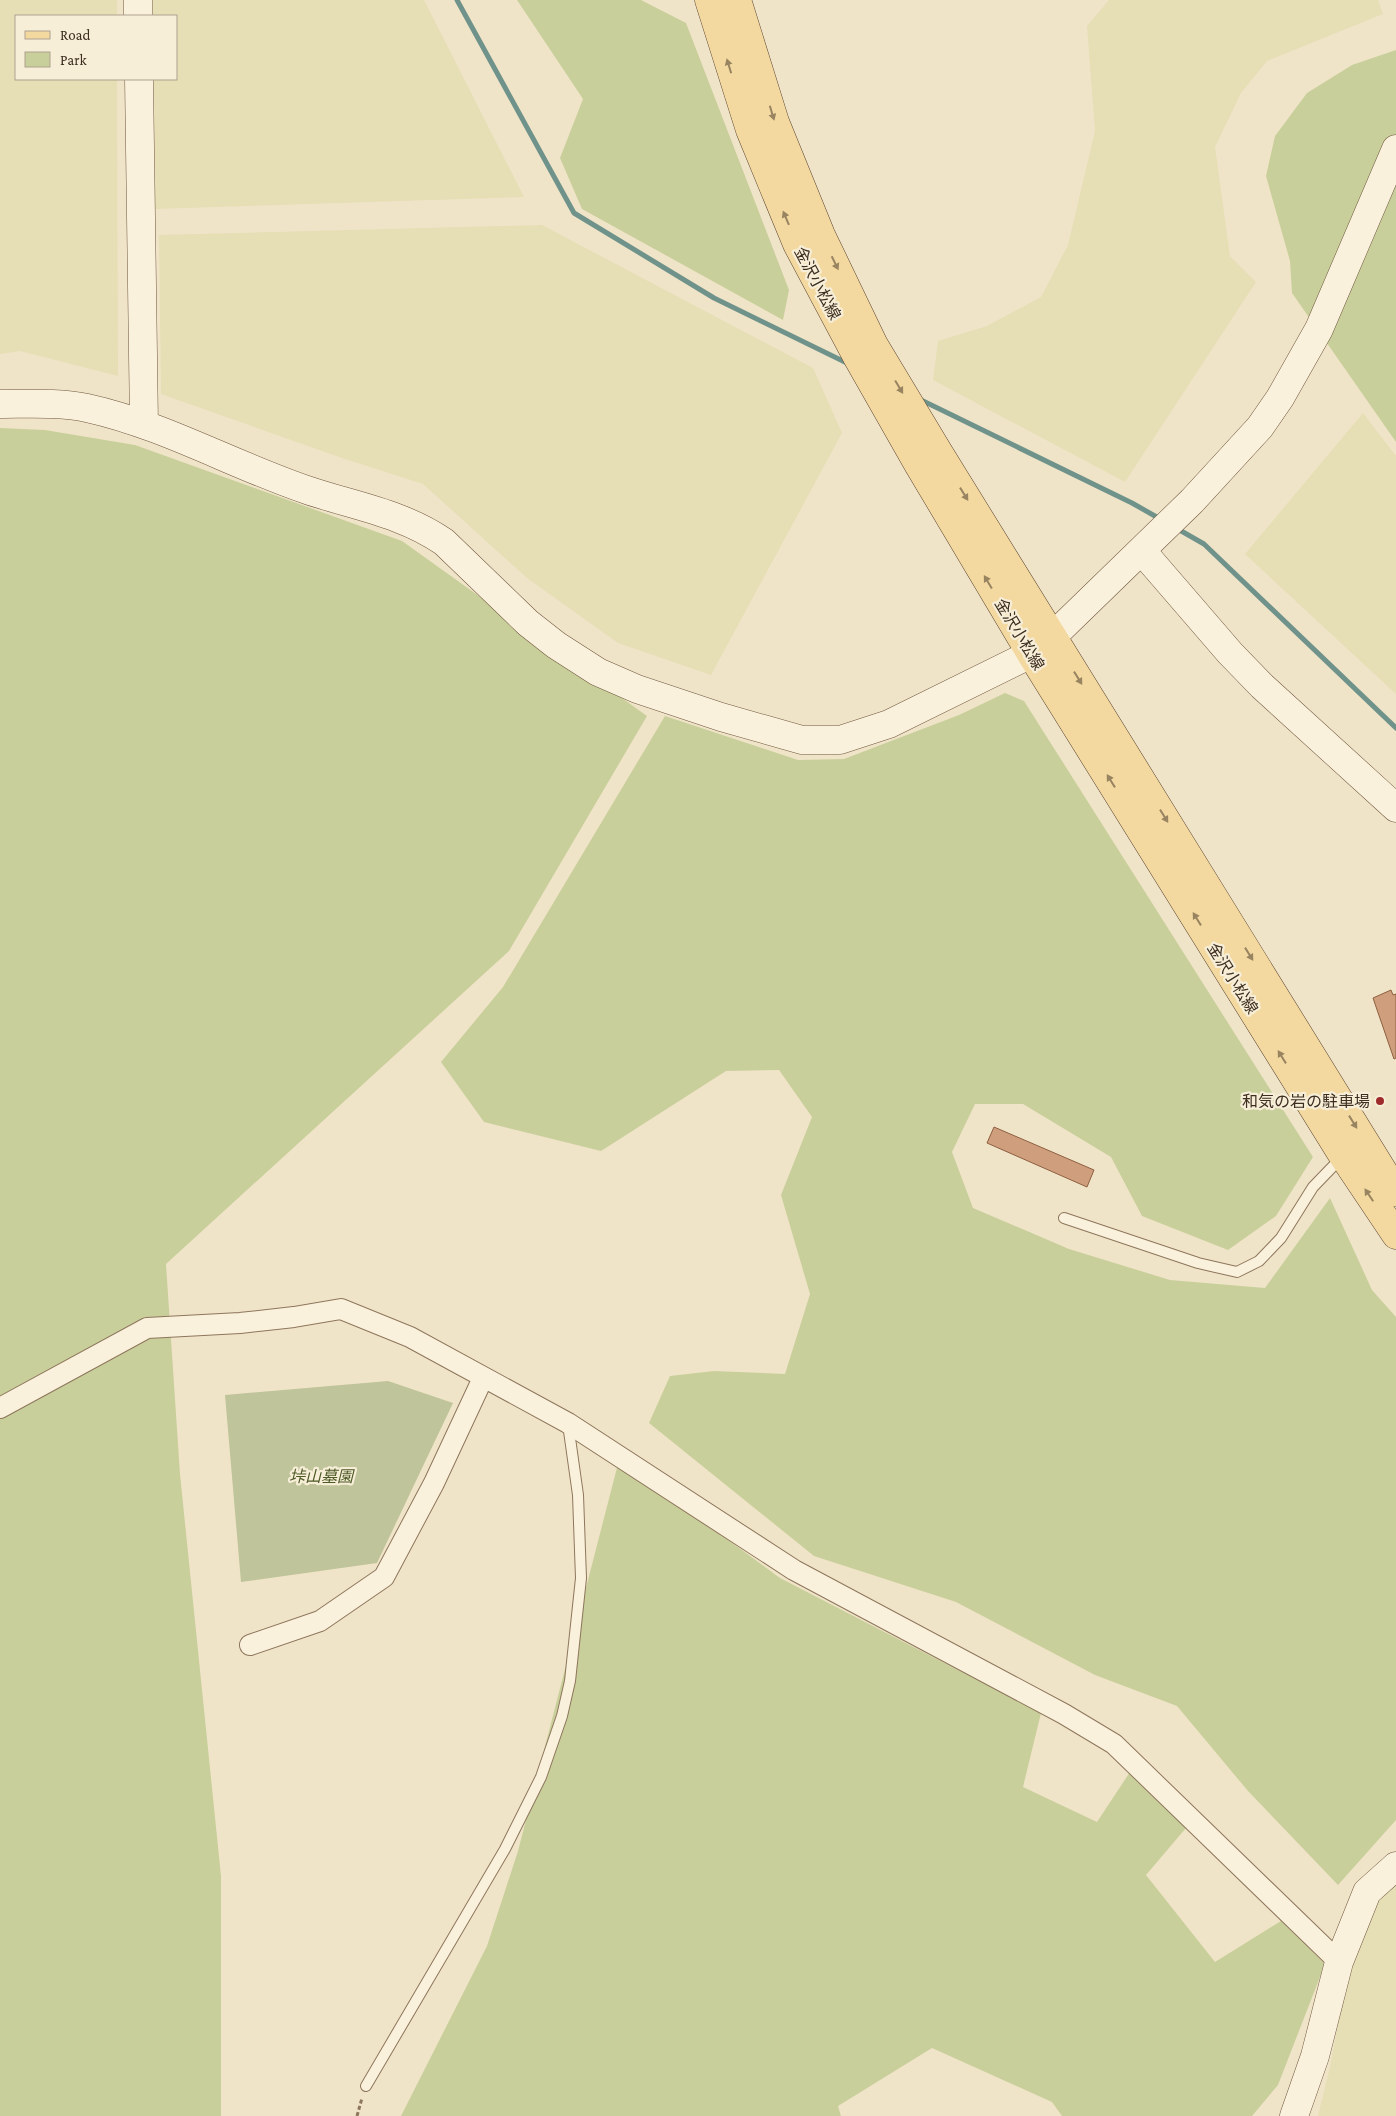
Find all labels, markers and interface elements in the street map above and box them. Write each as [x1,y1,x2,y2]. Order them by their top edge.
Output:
legend [15,15,178,80]
text: Road [60,27,91,43]
text: Park [60,52,87,68]
one-way arrow [725,58,733,73]
one-way arrow [769,106,777,121]
one-way arrow [782,211,790,225]
street label: 金沢小松線 [791,244,844,323]
one-way arrow [831,256,839,270]
one-way arrow [895,380,904,393]
one-way arrow [960,487,969,501]
one-way arrow [984,576,993,589]
street label: 金沢小松線 [992,596,1047,673]
one-way arrow [1074,671,1083,684]
one-way arrow [1106,774,1115,788]
one-way arrow [1159,809,1169,822]
one-way arrow [1192,912,1201,925]
street label: 金沢小松線 [1204,940,1261,1017]
one-way arrow [1245,947,1254,960]
one-way arrow [1277,1051,1287,1064]
place label: 和気の岩の駐車場 [1242,1093,1370,1110]
marker: 和気の岩の駐車場 [1374,1095,1386,1107]
one-way arrow [1348,1116,1358,1129]
one-way arrow [1364,1188,1374,1201]
park label: 垰山墓園 [289,1468,355,1485]

